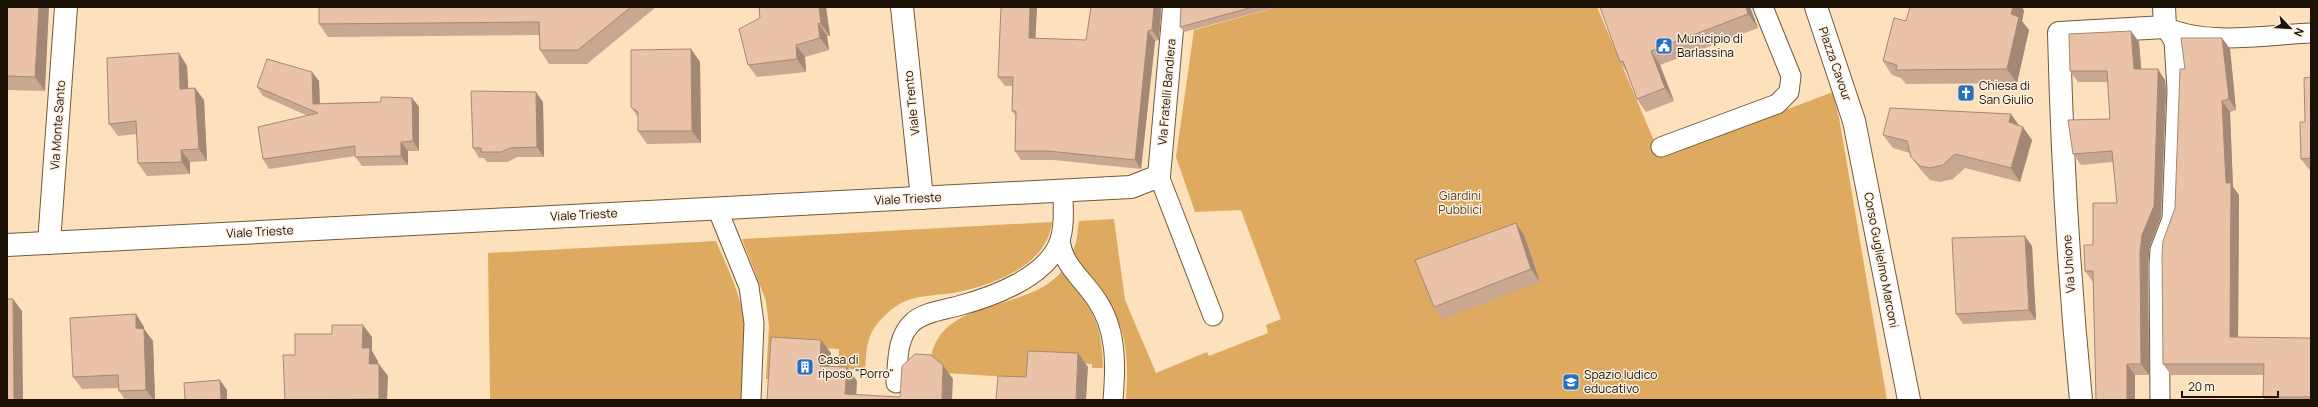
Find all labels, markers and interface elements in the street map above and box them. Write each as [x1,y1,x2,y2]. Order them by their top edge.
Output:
north arrow [2270,8,2310,48]
street label: Piazza Cavour [1815,24,1856,104]
text: N [2291,26,2308,39]
place label: Municipio di Barlassina [1677,30,1743,61]
public building icon: Municipio di Barlassina [1654,36,1674,56]
street label: Via Fratelli Bandiera [1153,38,1180,146]
street label: Viale Trento [900,70,923,136]
place label: Chiesa di San Giulio [1979,77,2034,108]
street label: Via Monte Santo [46,79,69,170]
church icon: Chiesa di San Giulio [1956,83,1976,103]
park label: Giardini Pubblici [1438,187,1482,218]
street label: Viale Trieste [874,188,942,209]
street label: Corso Guglielmo Marconi [1860,191,1903,329]
street label: Viale Trieste [550,204,618,225]
street label: Viale Trieste [226,221,294,242]
street label: Via Unione [2058,234,2079,294]
place label: Casa di riposo "Porro" [818,351,894,382]
building icon: Casa di riposo "Porro" [795,357,815,377]
place label: Spazio ludico educativo [1584,366,1657,397]
school or university icon: Spazio ludico educativo [1561,372,1581,392]
scale bar [2182,373,2278,399]
text: 20 m [2188,378,2215,395]

